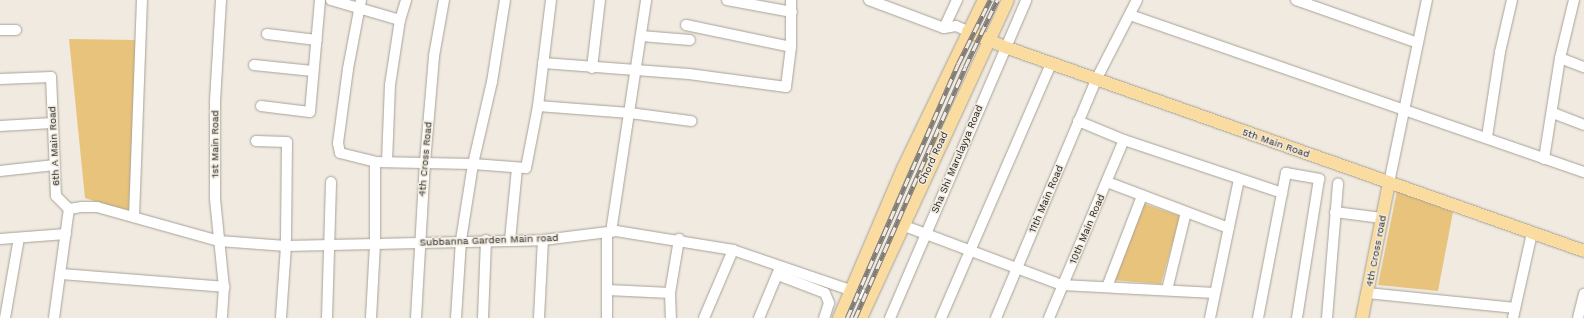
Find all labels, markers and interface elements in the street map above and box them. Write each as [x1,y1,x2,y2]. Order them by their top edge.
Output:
street label: Sha Shi Marulayya Road [929,103,985,215]
street label: 6th A Main Road [46,105,62,187]
street label: 1st Main Road [209,110,221,178]
street label: 4th Cross Road [416,121,434,197]
street label: 5th Main Road [1241,126,1311,160]
street label: Chord Road [916,130,950,186]
street label: 11th Main Road [1026,163,1066,235]
street label: 10th Main Road [1067,192,1107,266]
street label: 4th Cross road [1363,214,1389,288]
street label: Subbanna Garden Main road [419,232,559,248]

